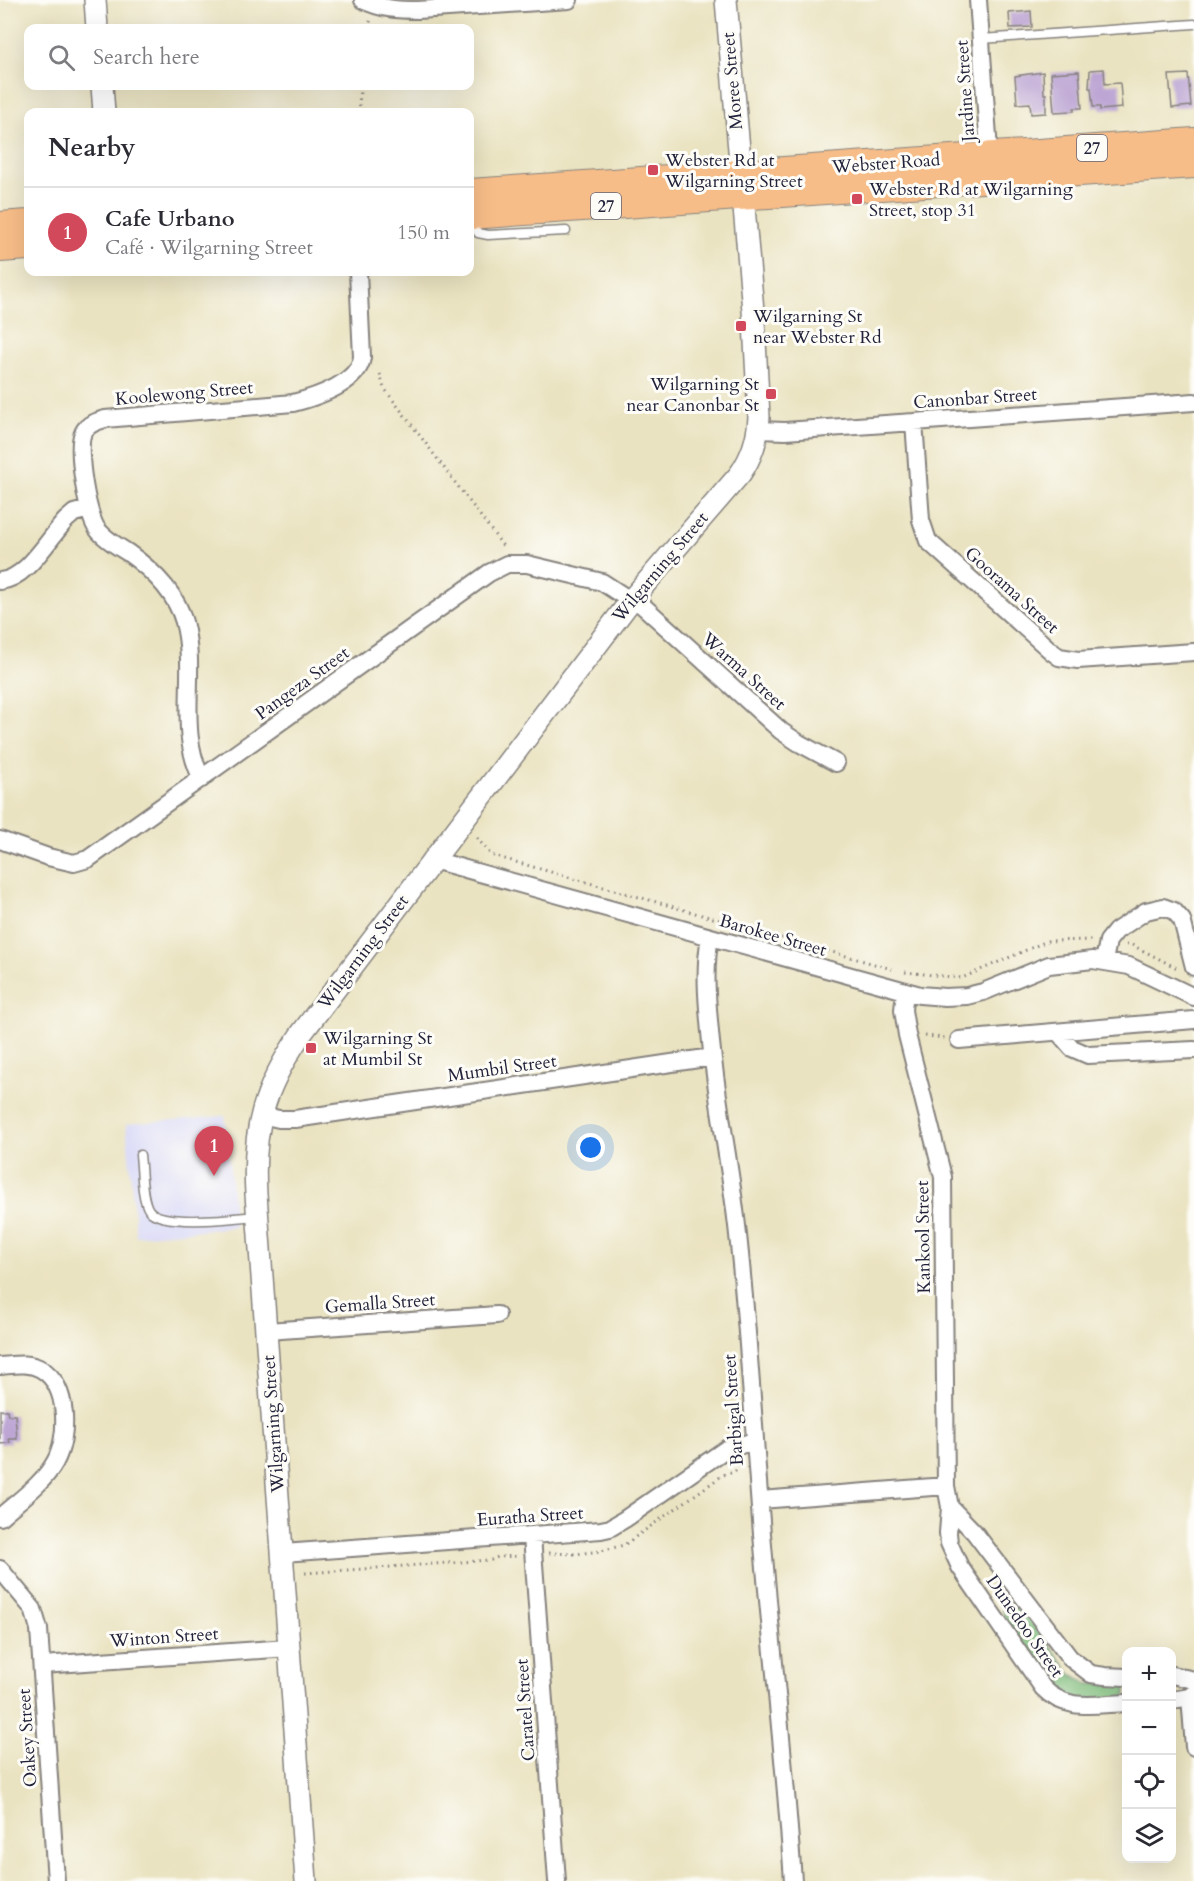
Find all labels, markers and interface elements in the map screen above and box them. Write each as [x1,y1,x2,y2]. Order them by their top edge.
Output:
search box [24,24,474,90]
street label: Moree Street [716,31,749,131]
street label: Jardine Street [949,39,982,146]
icon: search [45,41,78,74]
text: Search here [93,42,200,72]
text: Nearby [48,130,136,165]
road number: 27 [1077,135,1107,161]
street label: Webster Road [830,147,941,180]
place label: Webster Rd at Wilgarning Street [664,148,803,194]
marker: Webster Rd at Wilgarning Street [646,163,660,177]
place label: Webster Rd at Wilgarning Street, stop 31 [868,177,1074,223]
marker: Webster Rd at Wilgarning Street, stop 31 [850,192,864,206]
road number: 27 [591,193,621,219]
text: Cafe Urbano [105,204,235,234]
text: 1 [62,219,73,246]
text: 150 m [397,219,450,246]
text: Café · Wilgarning Street [105,234,313,261]
place label: Wilgarning St near Webster Rd [752,304,882,350]
marker: Wilgarning St near Webster Rd [734,319,748,333]
place label: Wilgarning St near Canonbar St [626,372,759,418]
street label: Koolewong Street [114,375,254,412]
street label: Canonbar Street [912,382,1038,415]
marker: Wilgarning St near Canonbar St [764,387,778,401]
street label: Wilgarning Street [606,506,714,629]
street label: Goorama Street [959,541,1065,640]
street label: Warma Street [695,626,791,716]
street label: Pangeza Street [250,641,355,726]
street label: Wilgarning Street [311,890,415,1016]
street label: Barokee Street [716,908,830,963]
place label: Wilgarning St at Mumbil St [322,1026,432,1072]
marker: Wilgarning St at Mumbil St [304,1041,318,1055]
street label: Mumbil Street [446,1048,558,1088]
pin: 1 [194,1126,234,1176]
your location [576,1133,605,1162]
street label: Kankool Street [910,1180,937,1294]
street label: Gemalla Street [324,1287,436,1320]
street label: Barbigal Street [717,1353,750,1467]
street label: Wilgarning Street [256,1354,291,1495]
street label: Euratha Street [476,1500,584,1533]
street label: Dunedoo Street [980,1570,1069,1683]
street label: Winton Street [108,1621,220,1654]
map controls [1122,1647,1176,1863]
button: + [1122,1647,1176,1701]
street label: Caratel Street [509,1658,542,1762]
street label: Oakey Street [12,1688,43,1788]
button: − [1122,1701,1176,1755]
button: locate [1122,1755,1176,1809]
button: layers [1122,1809,1176,1863]

